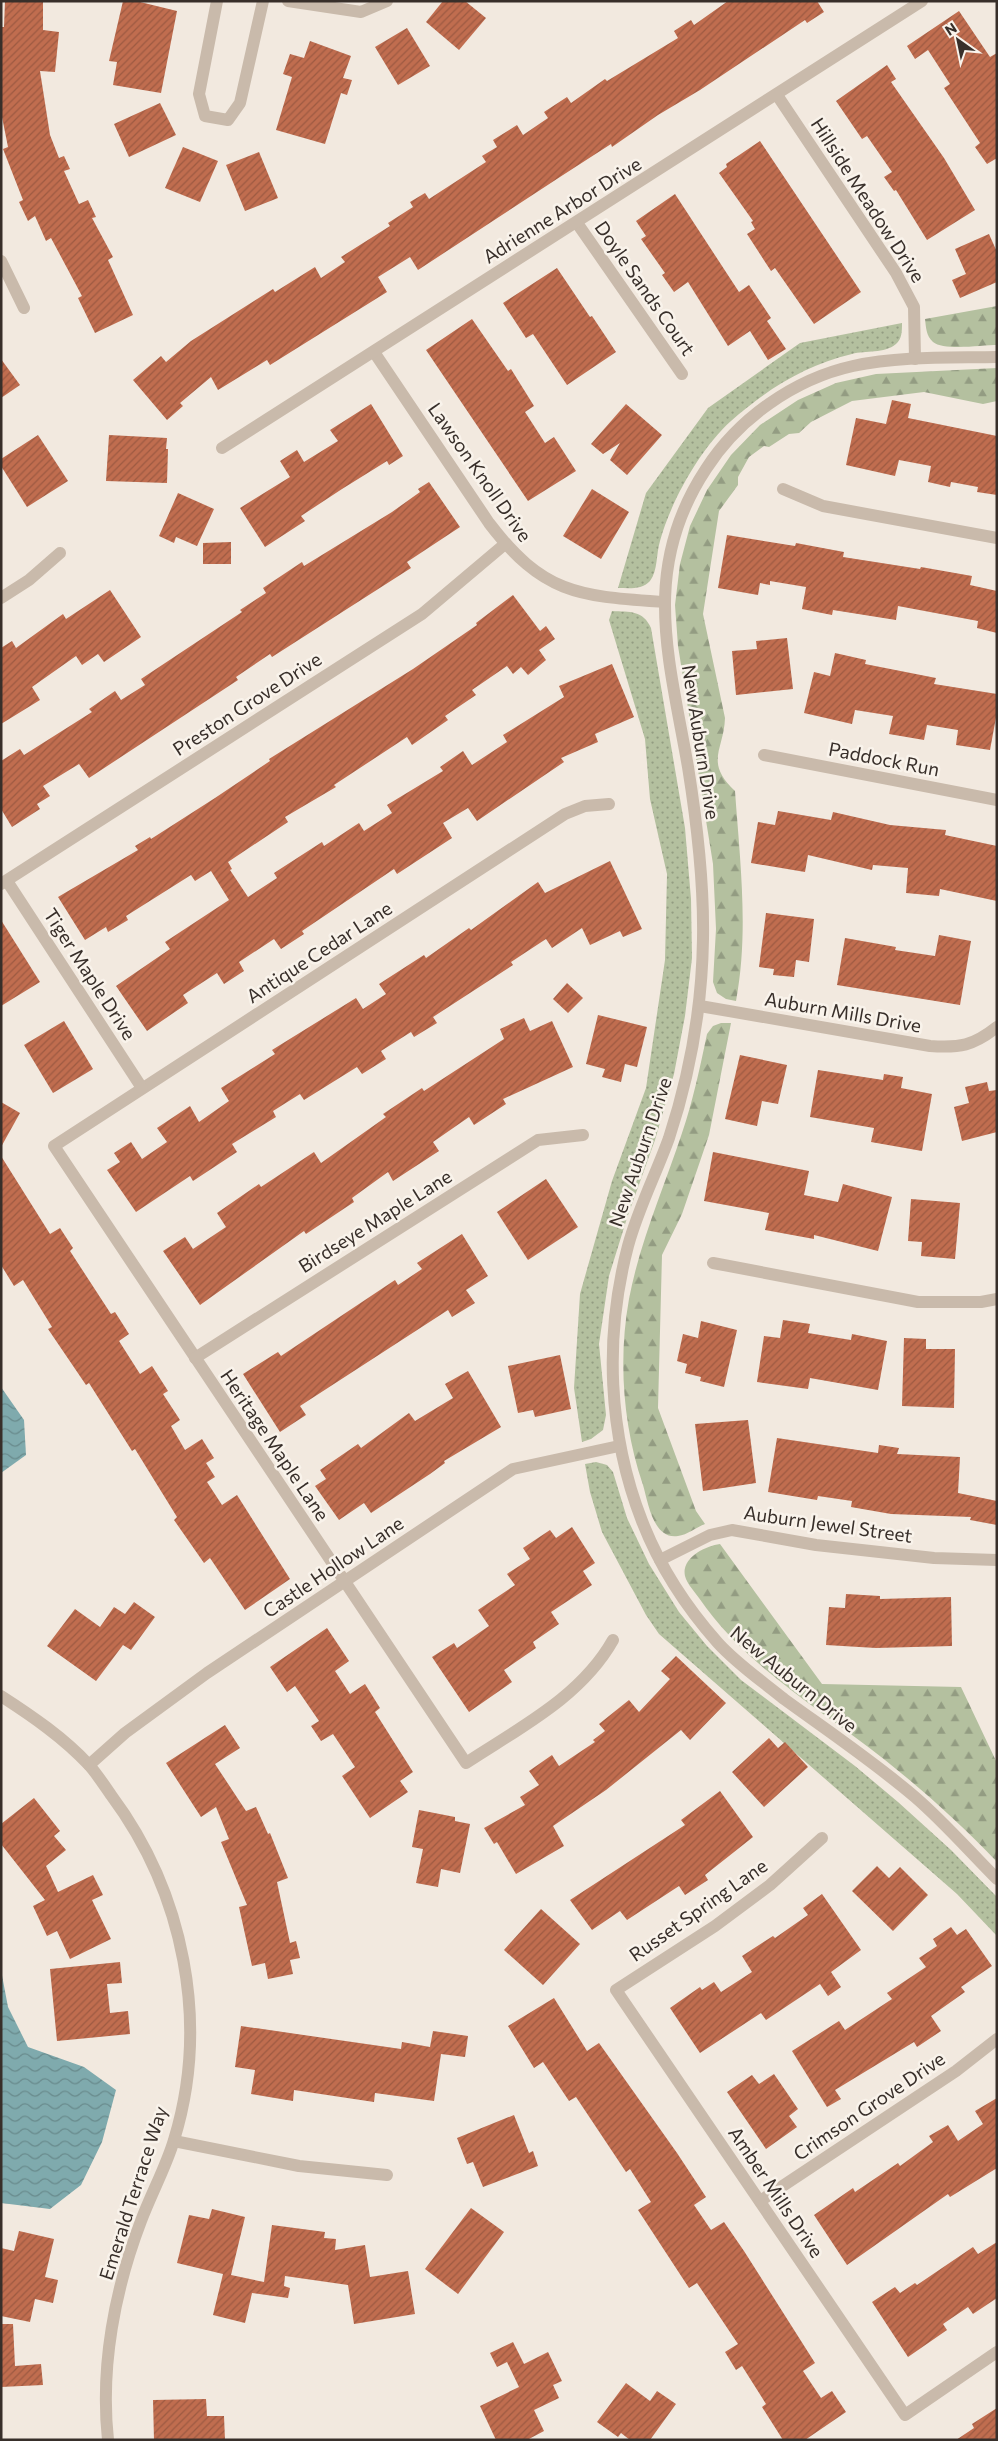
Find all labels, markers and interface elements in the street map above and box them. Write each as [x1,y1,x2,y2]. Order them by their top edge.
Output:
north arrow [933,15,983,65]
text: N [942,19,960,39]
street label: Hillside Meadow Drive [807,113,930,286]
street label: Adrienne Arbor Drive [478,152,645,268]
street label: Doyle Sands Court [590,216,701,360]
street label: Lawson Knoll Drive [424,398,537,546]
street label: Preston Grove Drive [168,647,325,760]
street label: New Auburn Drive [678,663,725,821]
street label: Paddock Run [827,736,942,781]
street label: Antique Cedar Lane [242,896,396,1007]
street label: Tiger Maple Drive [39,904,141,1044]
street label: Auburn Mills Drive [763,986,923,1037]
street label: New Auburn Drive [603,1074,676,1230]
street label: Birdseye Maple Lane [294,1164,456,1277]
street label: Heritage Maple Lane [216,1365,335,1525]
street label: Auburn Jewel Street [742,1500,914,1547]
street label: Castle Hollow Lane [258,1511,407,1622]
street label: New Auburn Drive [726,1620,862,1737]
street label: Russet Spring Lane [624,1853,771,1966]
street label: Crimson Grove Drive [789,2046,949,2165]
street label: Emerald Terrace Way [94,2103,172,2283]
street label: Amber Mills Drive [724,2122,829,2262]

